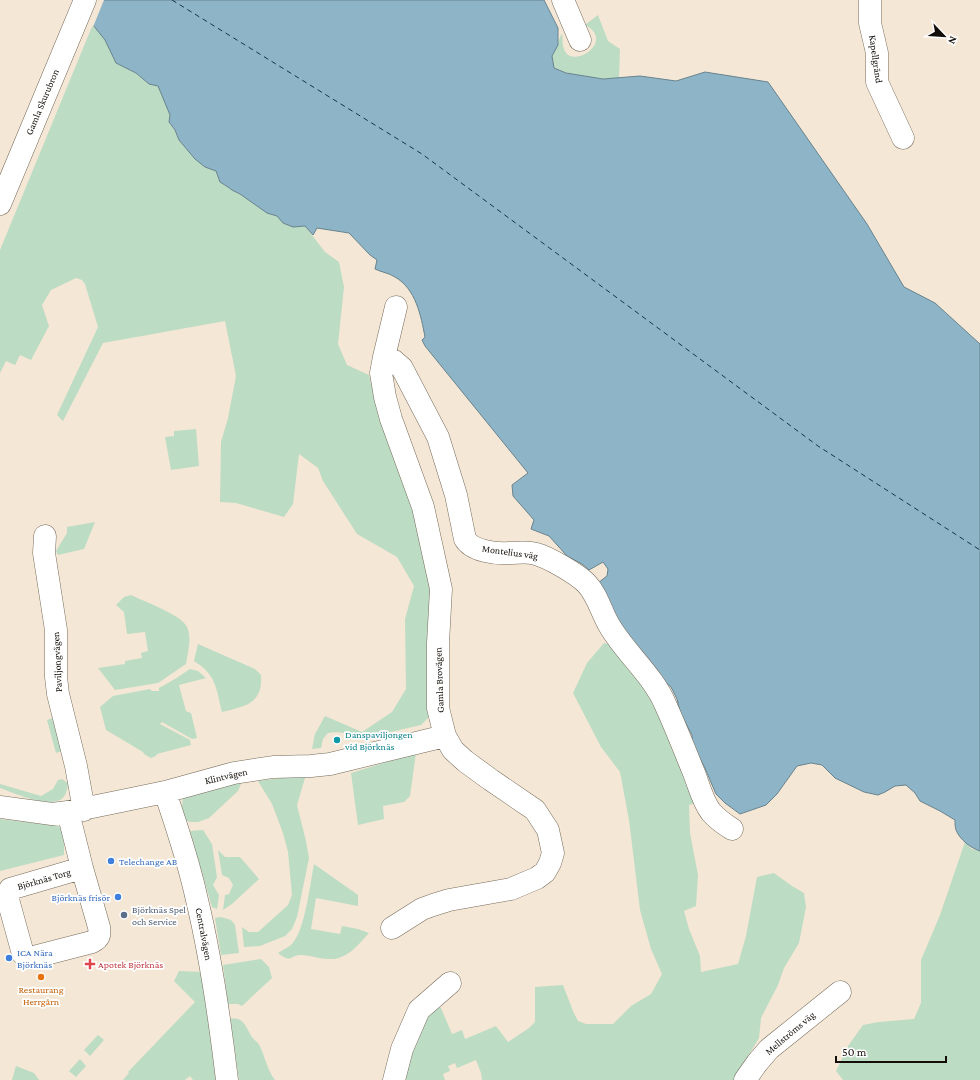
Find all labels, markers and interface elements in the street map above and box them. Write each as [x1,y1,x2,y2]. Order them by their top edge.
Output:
north arrow [924,16,964,56]
street label: Kapellgränd [867,34,885,85]
text: N [946,34,960,47]
street label: Gamla Skurubron [23,67,61,137]
street label: Montelius väg [481,543,539,561]
street label: Paviljongvägen [50,631,65,693]
street label: Gamla Brovägen [432,646,446,713]
place label: Danspaviljongen vid Björknäs [344,729,413,753]
marker: Danspaviljongen vid Björknäs [332,735,342,745]
street label: Klintvägen [204,766,249,786]
marker: Telechange AB [106,856,116,866]
place label: Telechange AB [119,856,178,867]
street label: Björknäs Torg [16,866,72,893]
place label: Björknäs frisör [51,892,110,904]
marker: Björknäs frisör [113,892,123,902]
place label: Björknäs Spel och Service [132,904,186,927]
street label: Centralvägen [194,907,215,962]
marker: Björknäs Spel och Service [119,910,129,920]
place label: ICA Nära Björknäs [17,947,53,971]
marker: ICA Nära Björknäs [4,953,14,963]
marker: Apotek Björknäs [85,959,95,969]
place label: Apotek Björknäs [98,959,163,971]
marker: Restaurang Herrgårn [36,972,46,982]
place label: Restaurang Herrgårn [18,984,64,1007]
street label: Mellströms väg [763,1009,817,1057]
scale bar [836,1038,946,1064]
text: 50 m [842,1045,867,1059]

